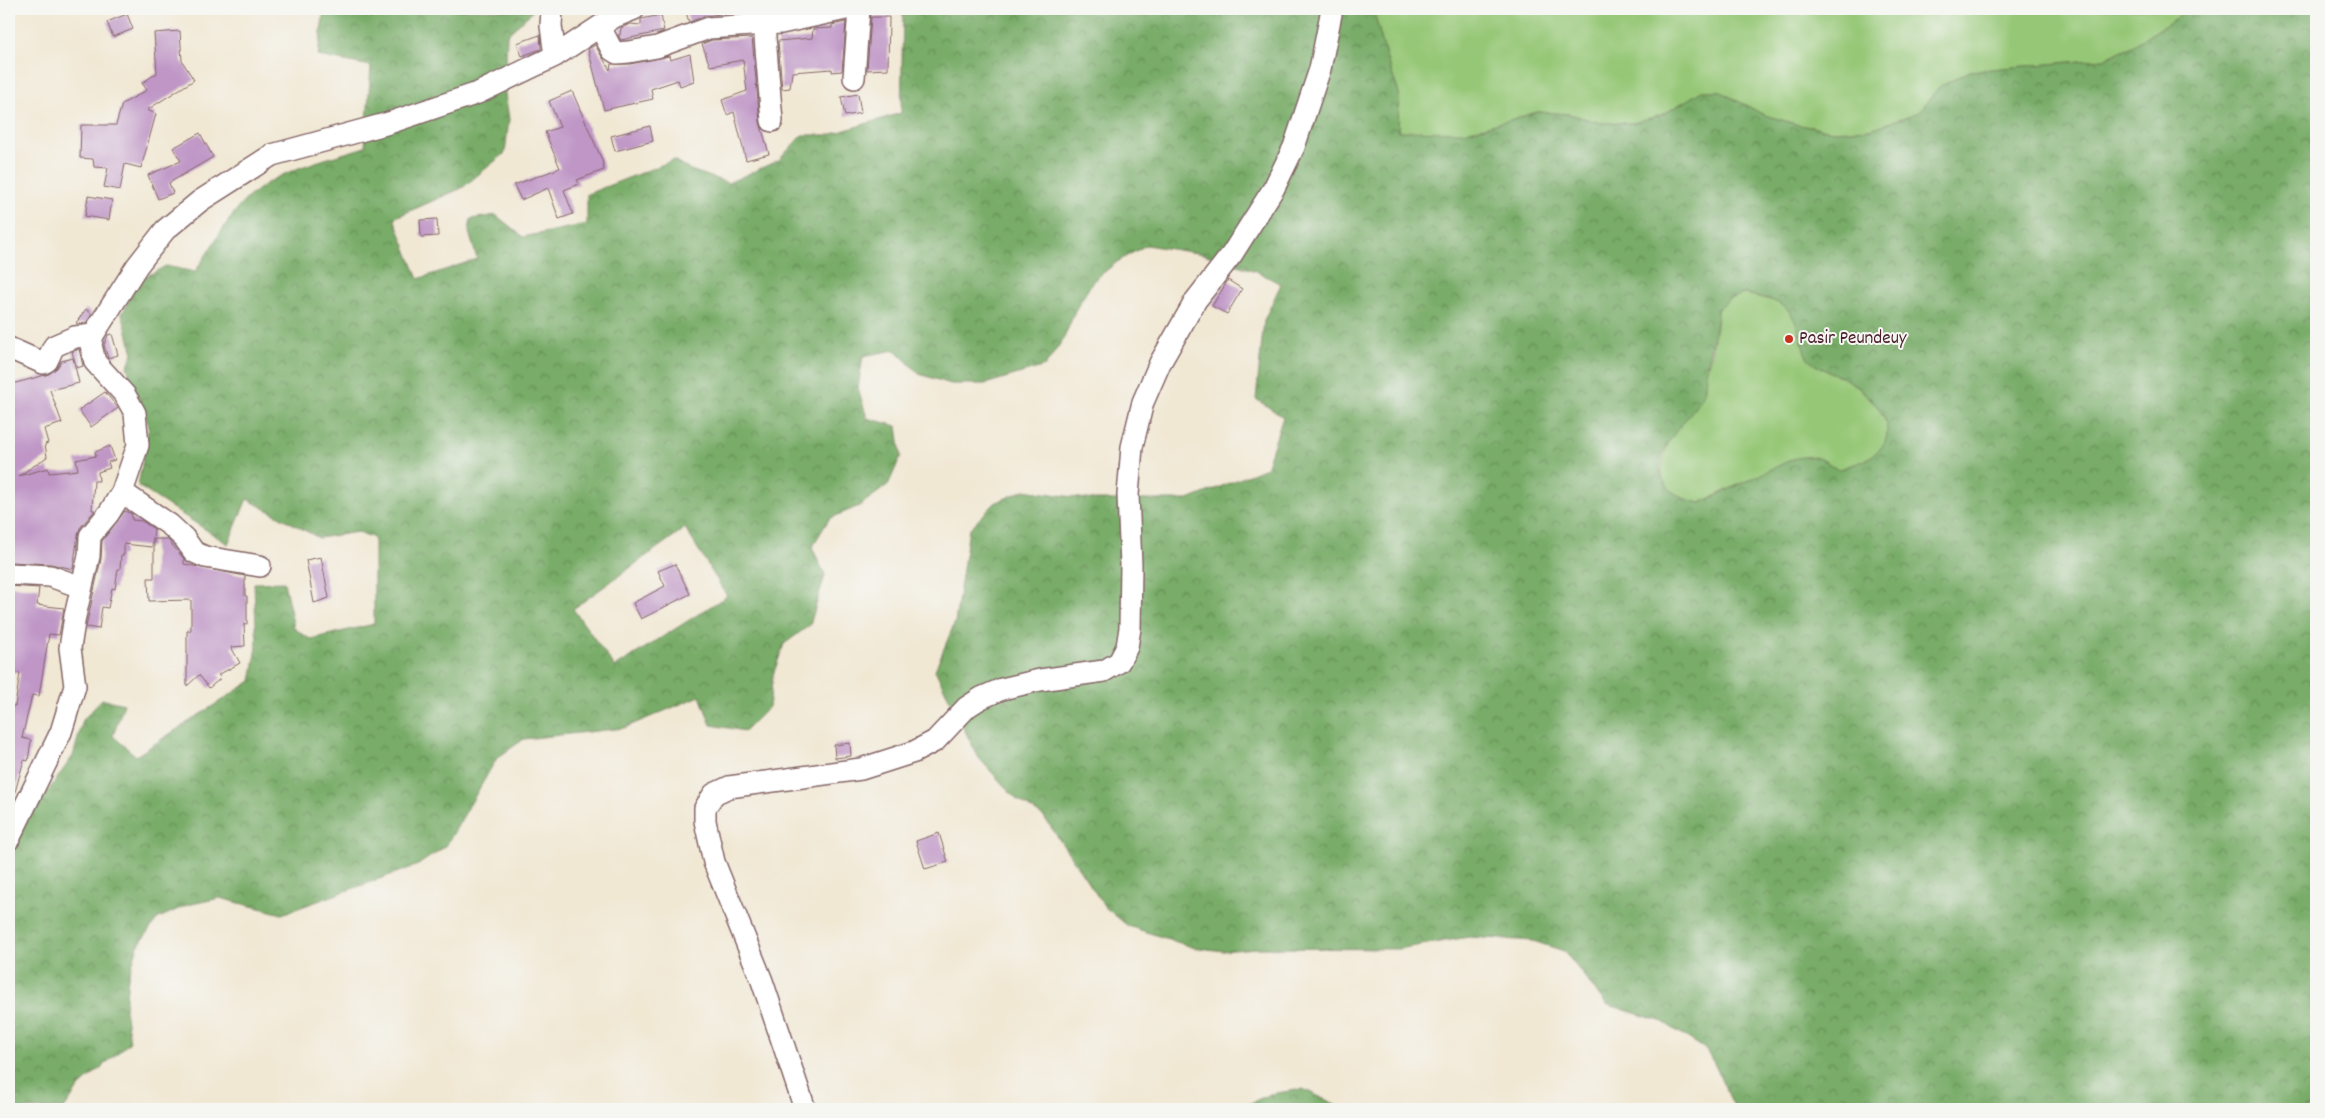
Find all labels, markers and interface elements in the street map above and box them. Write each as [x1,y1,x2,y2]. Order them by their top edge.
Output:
place label: Pasir Peundeuy [1799,326,1907,353]
marker: Pasir Peundeuy [1783,333,1795,345]

